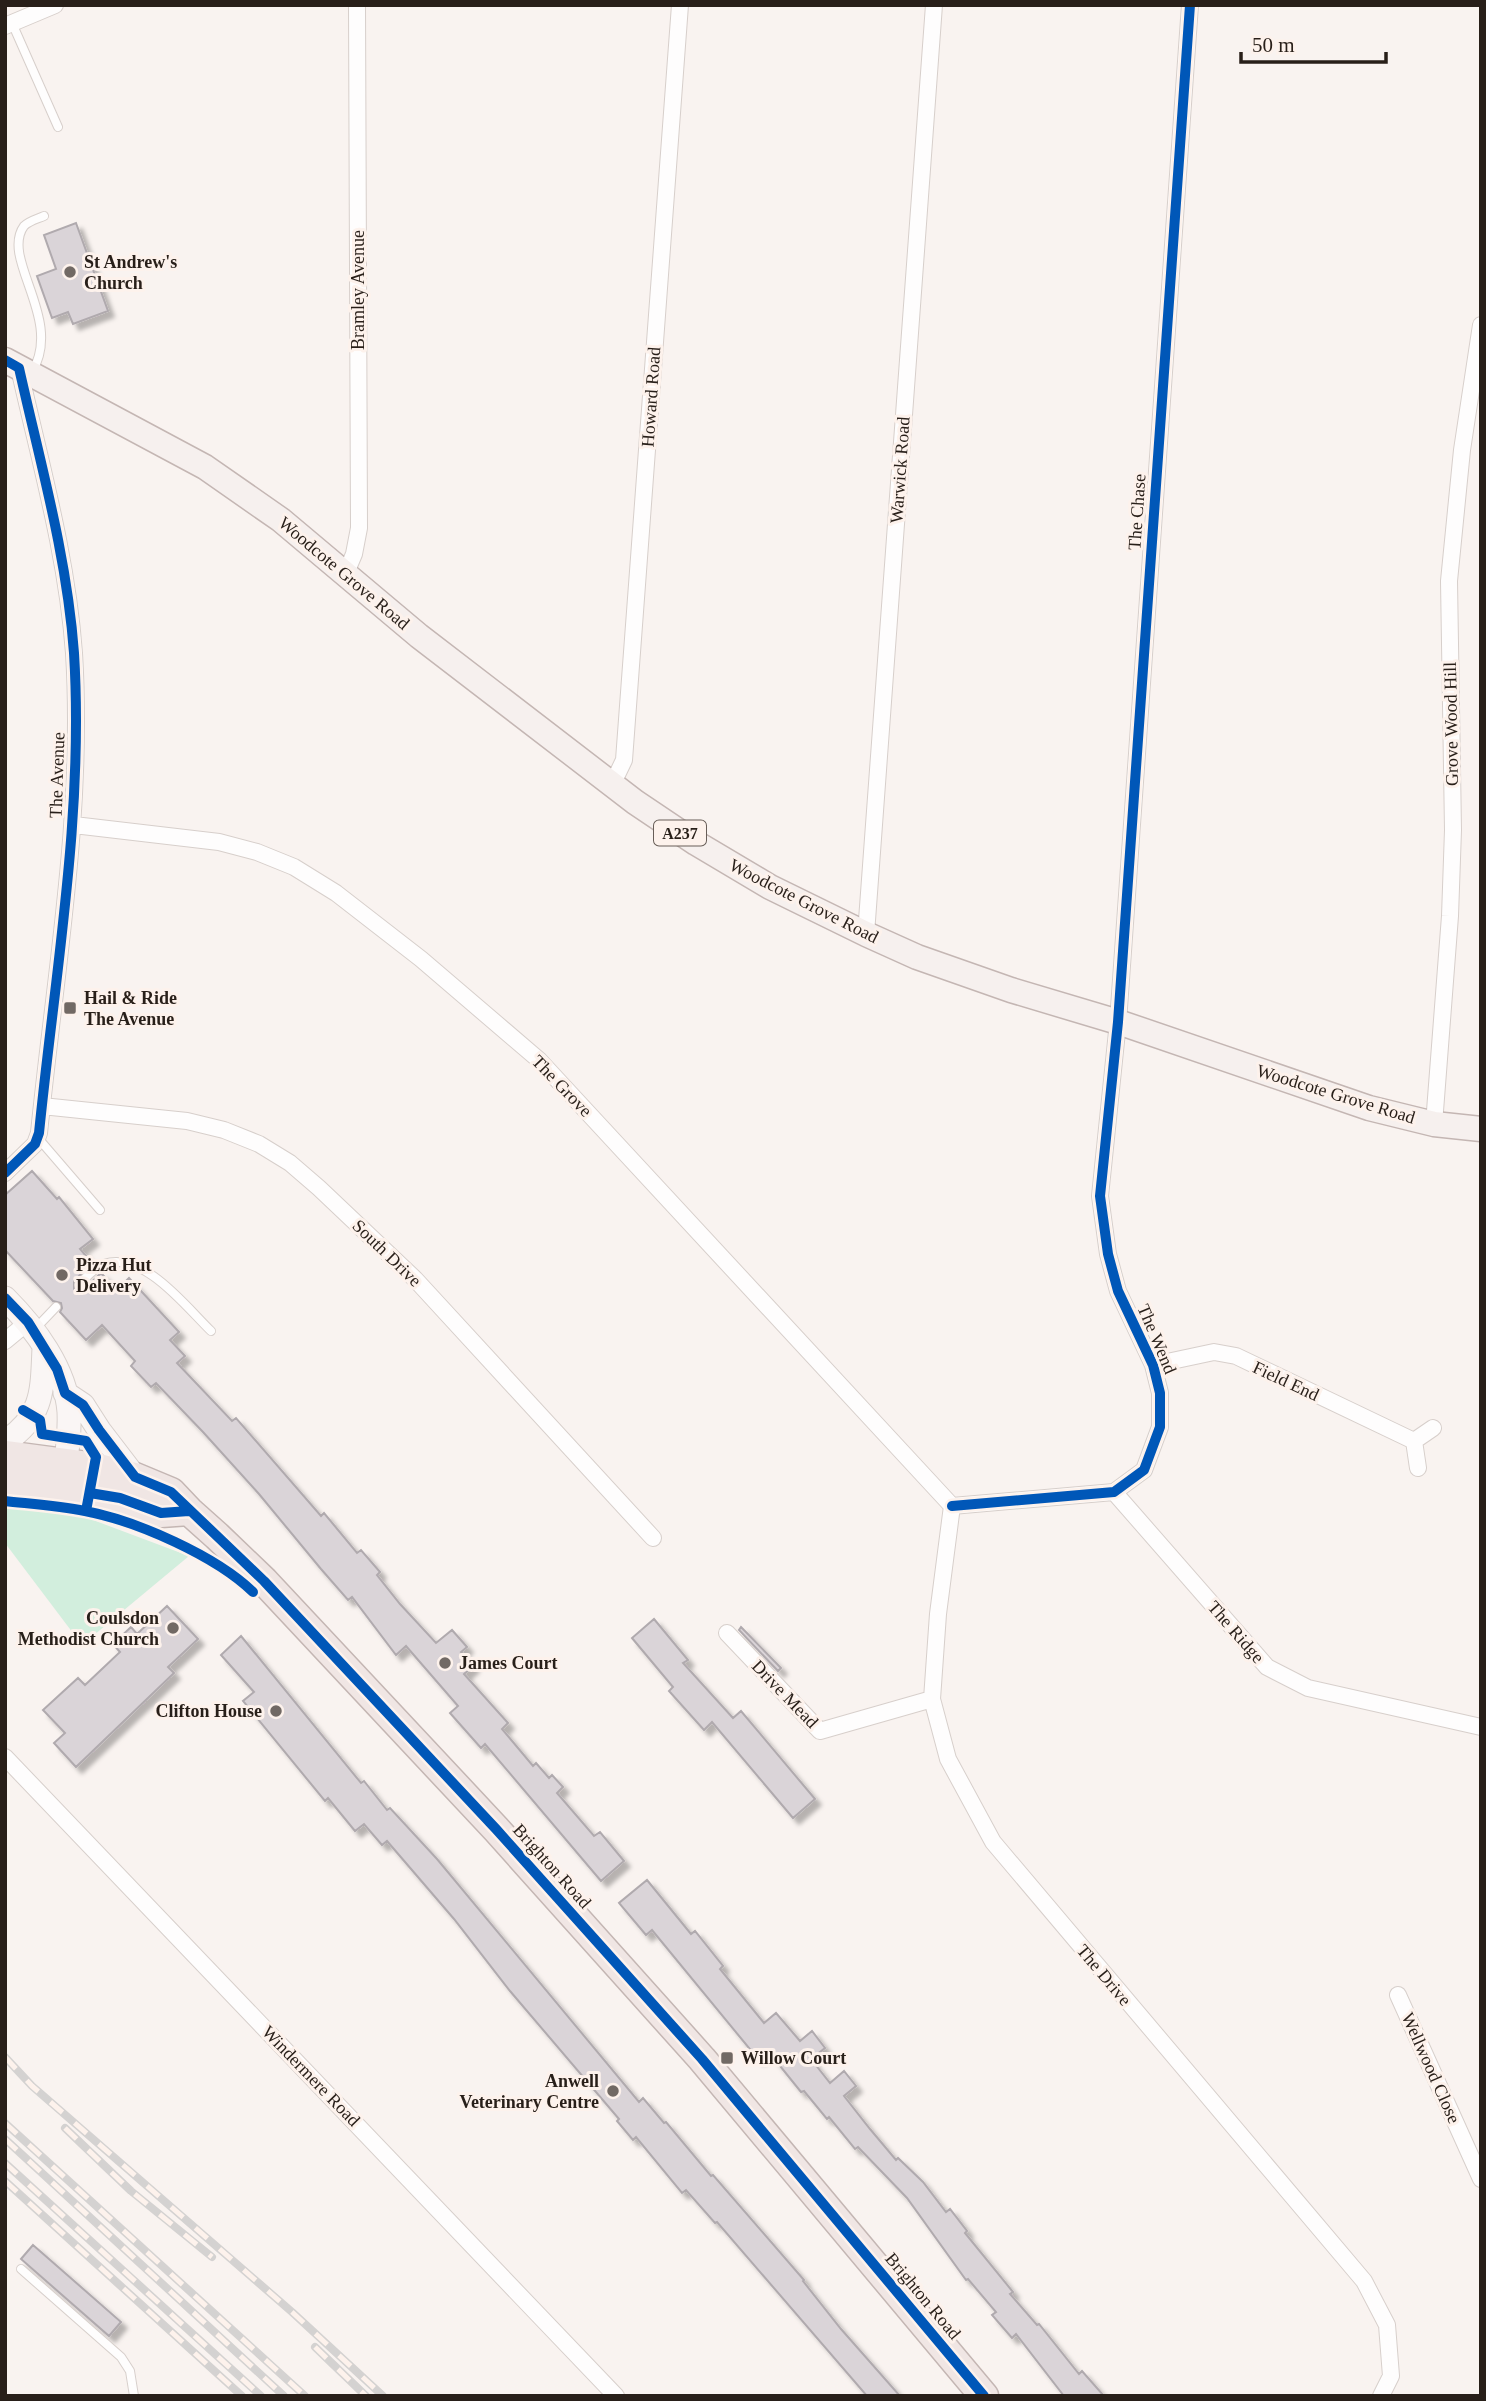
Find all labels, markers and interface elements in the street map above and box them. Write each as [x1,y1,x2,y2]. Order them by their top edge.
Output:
scale bar [1241,21,1386,65]
text: 50 m [1252,33,1295,57]
street label: Bramley Avenue [348,230,368,350]
place label: St Andrew's Church [84,252,177,293]
marker: St Andrew's Church [62,264,78,280]
street label: Howard Road [638,346,664,448]
street label: Warwick Road [886,416,914,524]
street label: The Chase [1124,473,1150,551]
street label: Woodcote Grove Road [275,512,413,634]
street label: Grove Wood Hill [1440,662,1462,786]
street label: The Avenue [46,732,68,818]
road number: A237 [654,820,706,846]
street label: Woodcote Grove Road [726,855,882,947]
place label: Hail & Ride The Avenue [84,988,177,1029]
marker: Hail & Ride The Avenue [62,1000,78,1016]
street label: The Grove [528,1051,596,1121]
street label: Woodcote Grove Road [1254,1060,1418,1128]
street label: South Drive [349,1215,425,1291]
place label: Pizza Hut Delivery [76,1255,151,1296]
marker: Pizza Hut Delivery [54,1267,70,1283]
street label: The Wend [1133,1301,1181,1377]
street label: Field End [1250,1357,1322,1405]
street label: The Ridge [1204,1597,1268,1667]
place label: Coulsdon Methodist Church [18,1608,159,1649]
marker: Coulsdon Methodist Church [165,1620,181,1636]
place label: James Court [459,1653,557,1673]
marker: James Court [437,1655,453,1671]
street label: Drive Mead [748,1656,822,1732]
place label: Clifton House [155,1701,262,1721]
marker: Clifton House [268,1703,284,1719]
street label: Brighton Road [509,1820,595,1912]
street label: The Drive [1073,1940,1135,2010]
street label: Wellwood Close [1398,2010,1464,2126]
street label: Windermere Road [258,2022,364,2130]
place label: Willow Court [741,2048,846,2068]
marker: Willow Court [719,2050,735,2066]
place label: Anwell Veterinary Centre [460,2071,599,2112]
marker: Anwell Veterinary Centre [605,2083,621,2099]
street label: Brighton Road [881,2249,965,2343]

